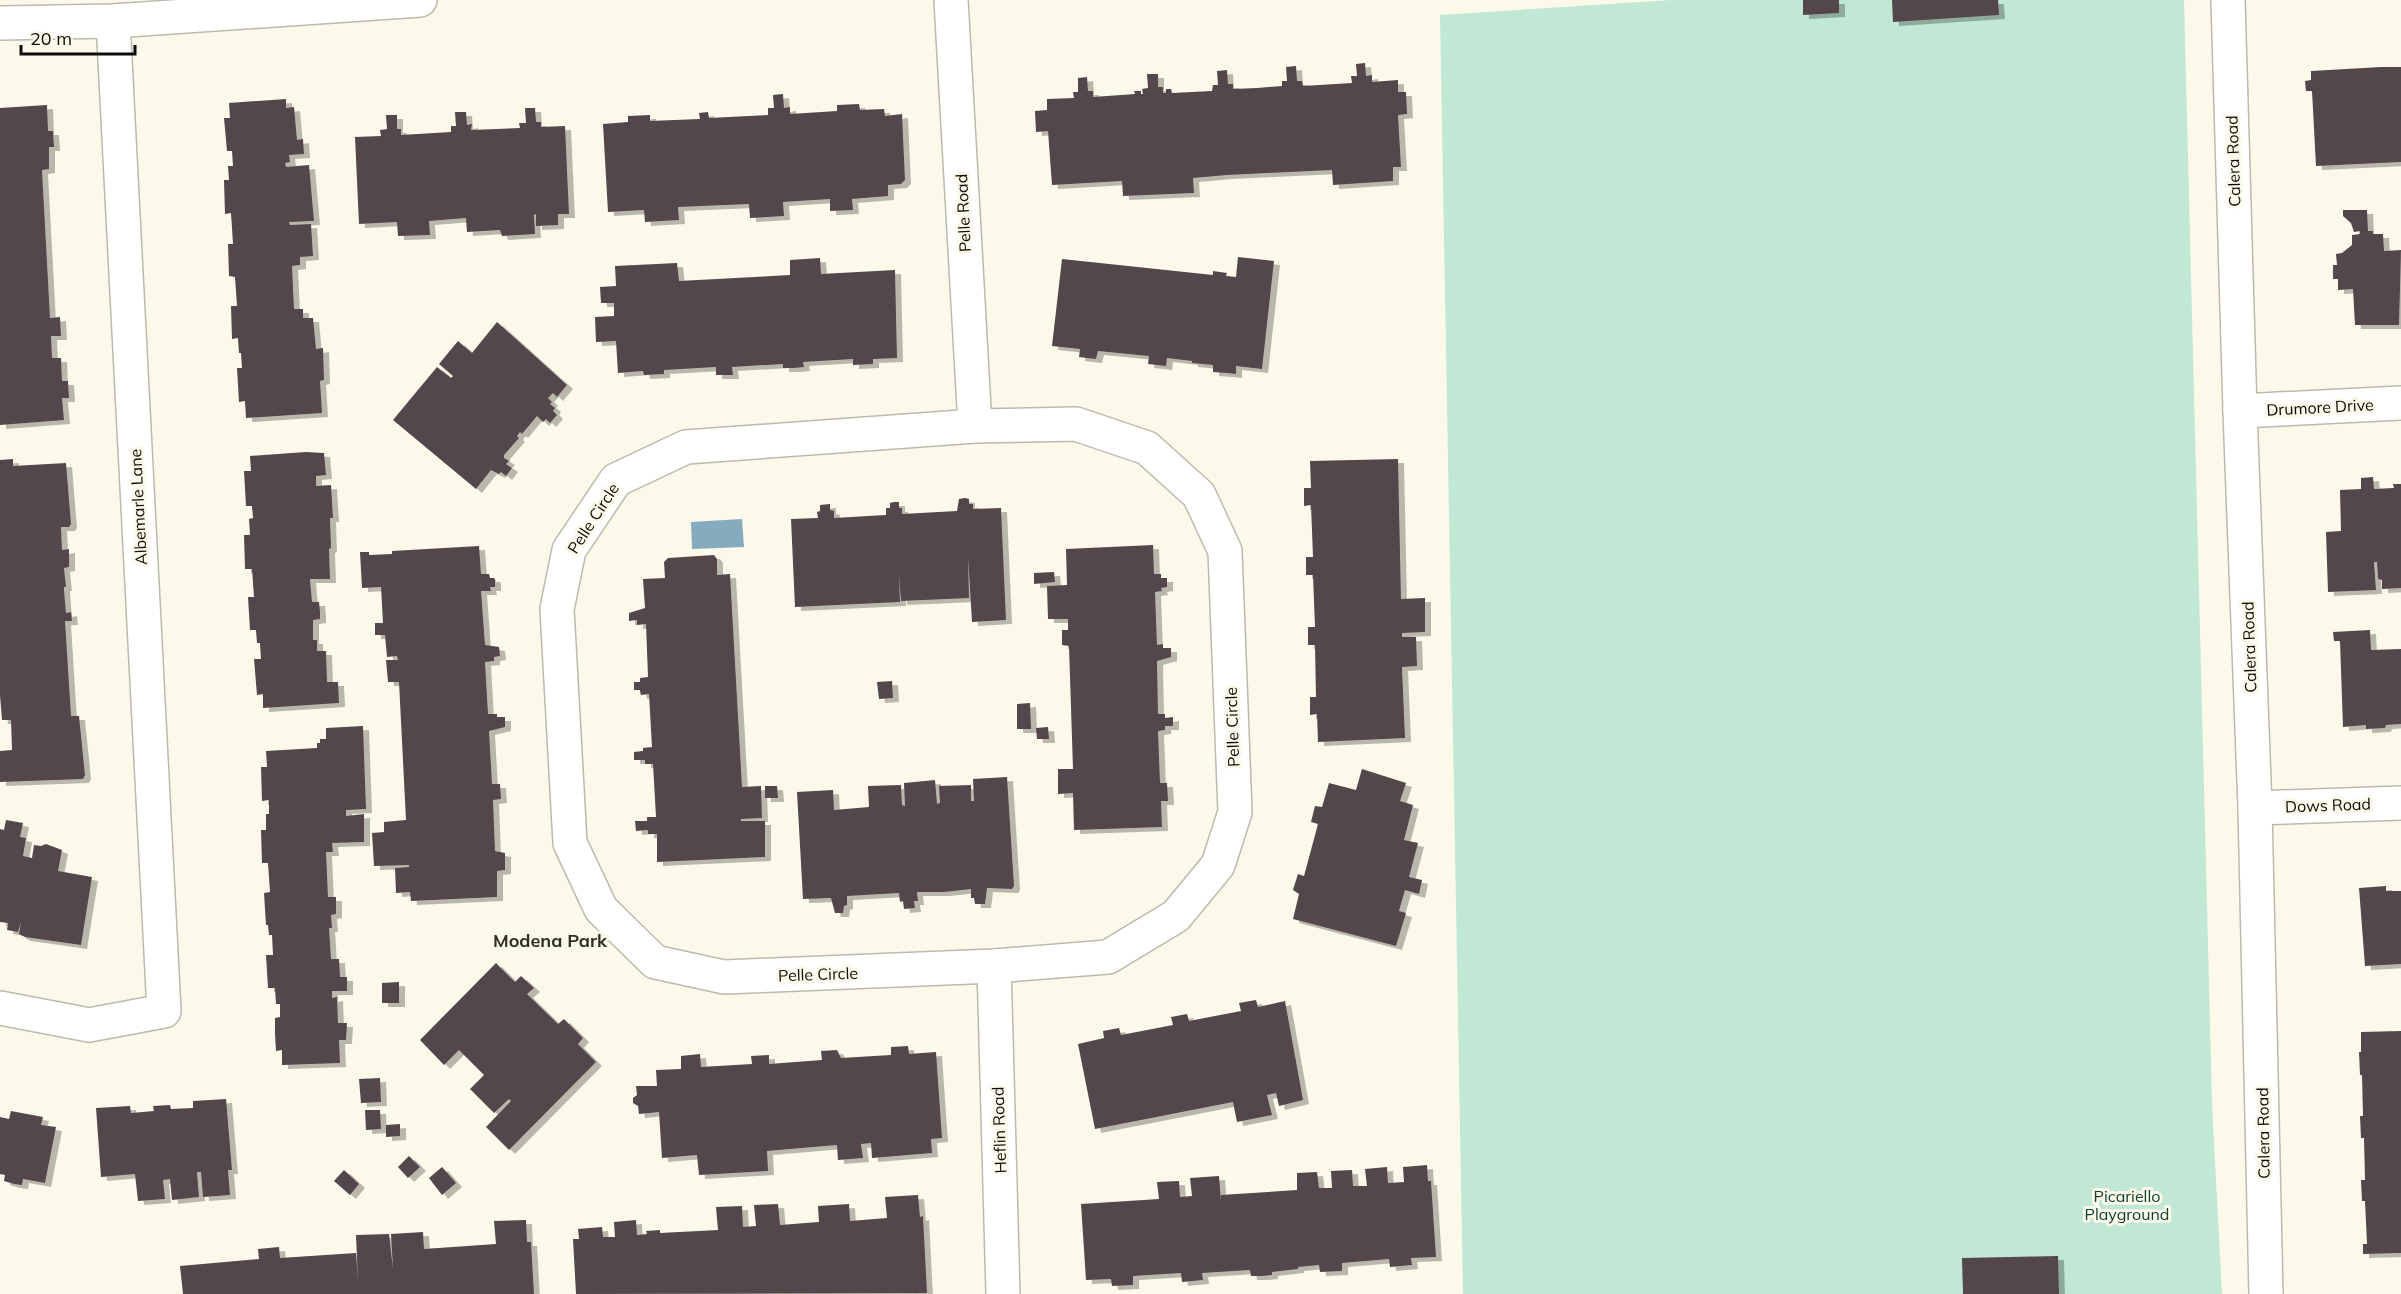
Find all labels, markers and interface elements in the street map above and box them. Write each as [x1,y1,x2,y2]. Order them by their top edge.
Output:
scale bar [21,18,135,56]
text: 20 m [30,27,72,50]
street label: Calera Road [2221,115,2245,207]
street label: Pelle Road [951,173,975,253]
street label: Drumore Drive [2266,394,2374,420]
street label: Albemarle Lane [125,448,151,566]
street label: Pelle Circle [563,479,623,557]
street label: Calera Road [2237,601,2261,693]
street label: Pelle Circle [1221,687,1243,767]
street label: Dows Road [2285,794,2371,816]
district label: Modena Park [493,929,608,952]
street label: Pelle Circle [778,963,858,985]
street label: Heflin Road [987,1086,1011,1174]
street label: Calera Road [2252,1087,2274,1179]
park label: Picariello Playground [2085,1186,2169,1224]

